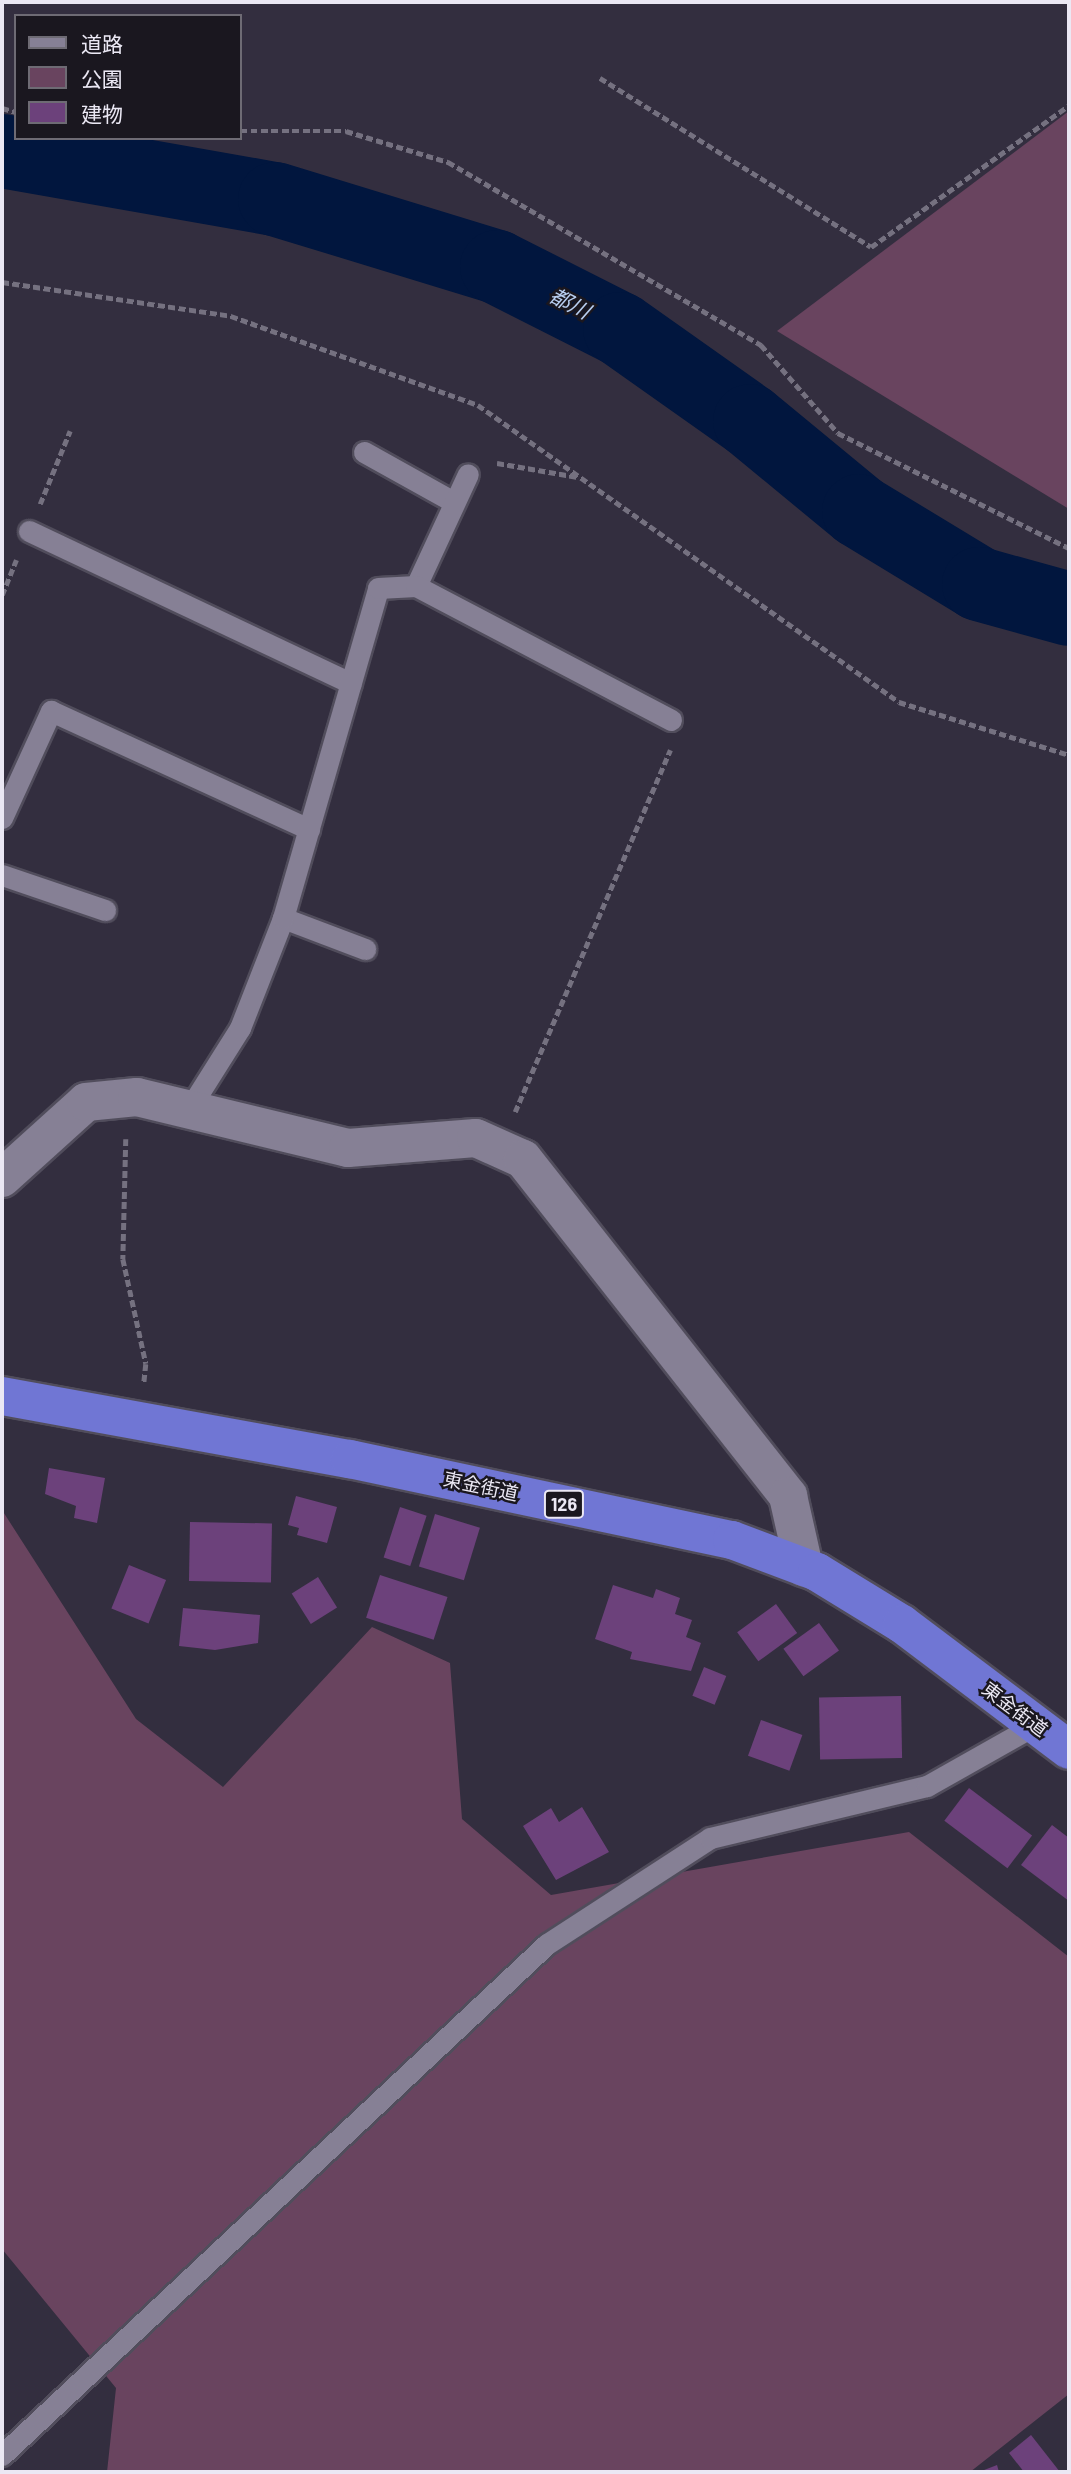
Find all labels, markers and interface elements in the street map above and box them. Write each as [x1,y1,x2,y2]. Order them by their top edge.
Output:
legend [14,14,242,140]
text: 道路 [81,31,123,56]
text: 公園 [81,66,123,91]
text: 建物 [81,101,123,126]
water label: 都川 [546,282,594,324]
street label: 東金街道 [441,1467,521,1505]
road number: 126 [543,1490,585,1518]
street label: 東金街道 [978,1677,1052,1741]

